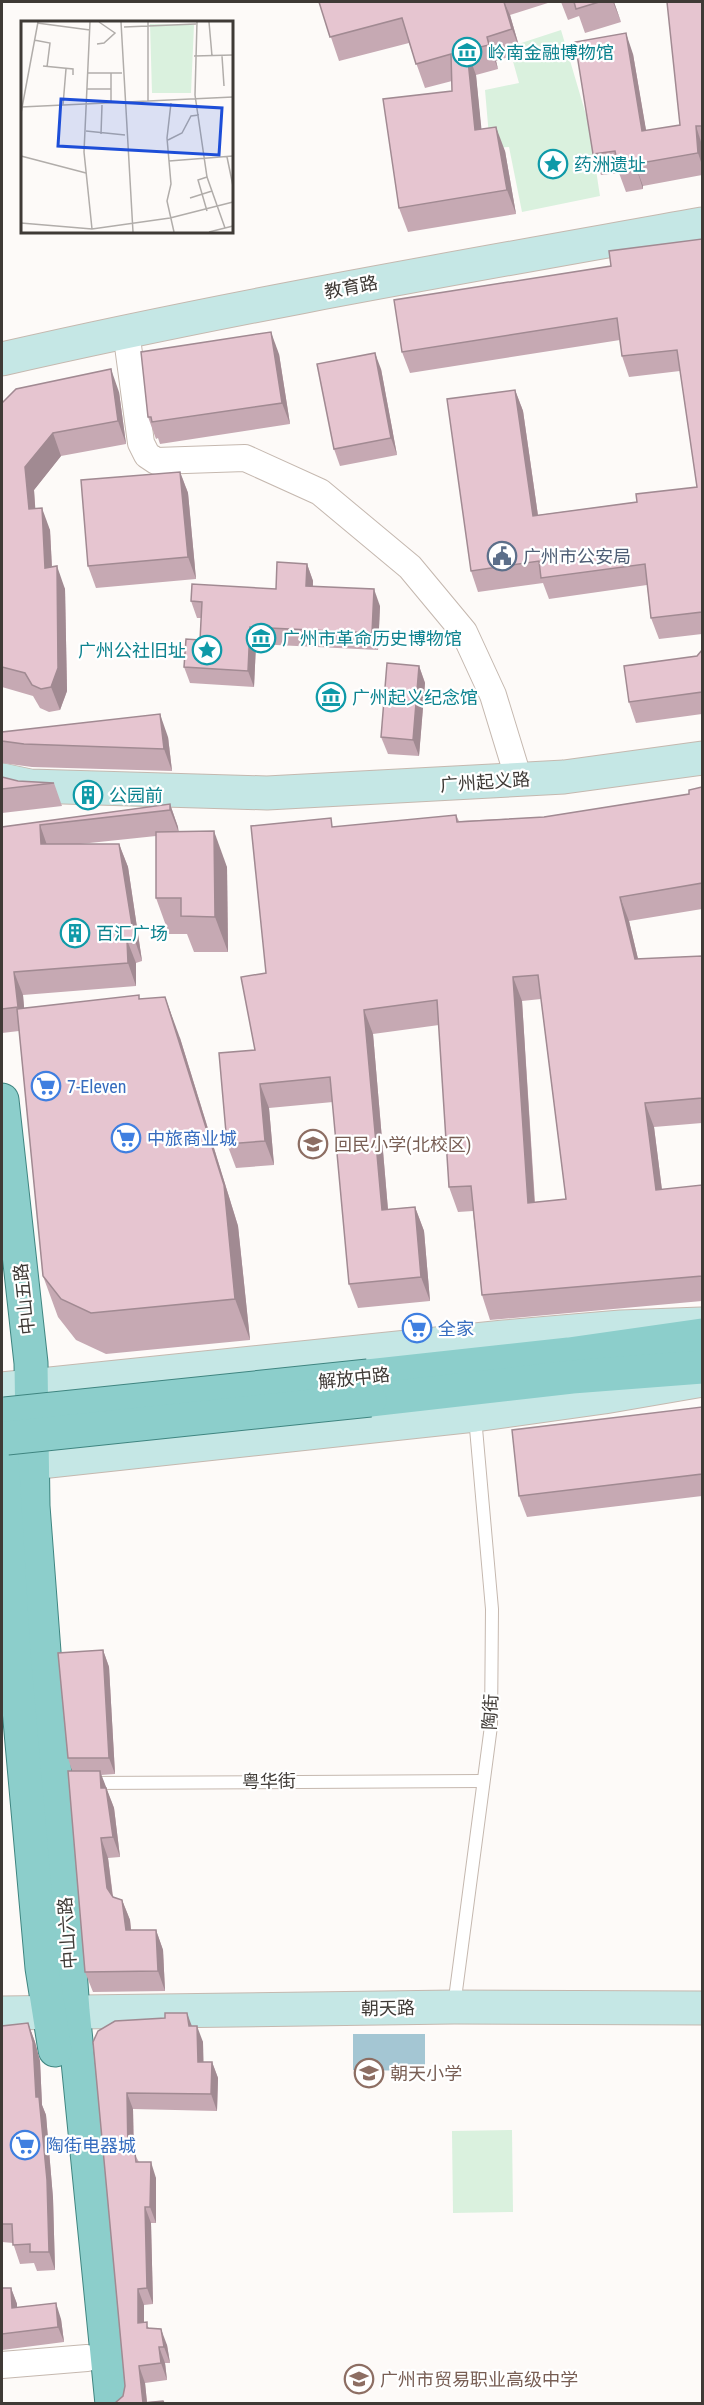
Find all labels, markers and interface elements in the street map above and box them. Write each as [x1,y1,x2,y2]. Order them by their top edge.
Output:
inset map [21,21,232,232]
museum icon: 岭南金融博物馆 [451,36,483,68]
place label: 岭南金融博物馆 [488,42,614,63]
place icon: 药洲遗址 [537,148,569,180]
place label: 药洲遗址 [574,154,646,175]
street label: 教育路 [322,272,380,302]
public building icon: 广州市公安局 [486,540,518,572]
place label: 广州市公安局 [523,546,631,567]
museum icon: 广州市革命历史博物馆 [245,622,277,654]
place label: 广州市革命历史博物馆 [282,628,462,649]
place icon: 广州公社旧址 [191,634,223,666]
place label: 广州公社旧址 [78,640,186,661]
museum icon: 广州起义纪念馆 [315,681,347,713]
place label: 广州起义纪念馆 [352,687,478,708]
street label: 广州起义路 [439,768,531,796]
building icon: 公园前 [72,779,104,811]
place label: 公园前 [109,785,163,806]
building icon: 百汇广场 [59,917,91,949]
place label: 百汇广场 [96,923,168,944]
supermarket icon: 7-Eleven [30,1070,62,1102]
place label: 7-Eleven [67,1076,127,1097]
supermarket icon: 中旅商业城 [110,1122,142,1154]
place label: 中旅商业城 [147,1128,237,1149]
school or university icon: 回民小学(北校区) [297,1128,329,1160]
place label: 回民小学(北校区) [334,1134,471,1156]
street label: 中山五路 [10,1262,38,1336]
supermarket icon: 全家 [401,1312,433,1344]
place label: 全家 [438,1318,474,1339]
street label: 解放中路 [317,1364,391,1392]
street label: 陶街 [479,1693,501,1731]
street label: 粤华街 [242,1770,296,1792]
street label: 中山六路 [54,1896,80,1970]
street label: 朝天路 [361,1997,415,2019]
school or university icon: 朝天小学 [353,2057,385,2089]
place label: 朝天小学 [390,2063,462,2084]
supermarket icon: 陶街电器城 [9,2129,41,2161]
place label: 陶街电器城 [46,2135,136,2156]
school or university icon: 广州市贸易职业高级中学 [343,2363,375,2395]
place label: 广州市贸易职业高级中学 [380,2369,578,2390]

